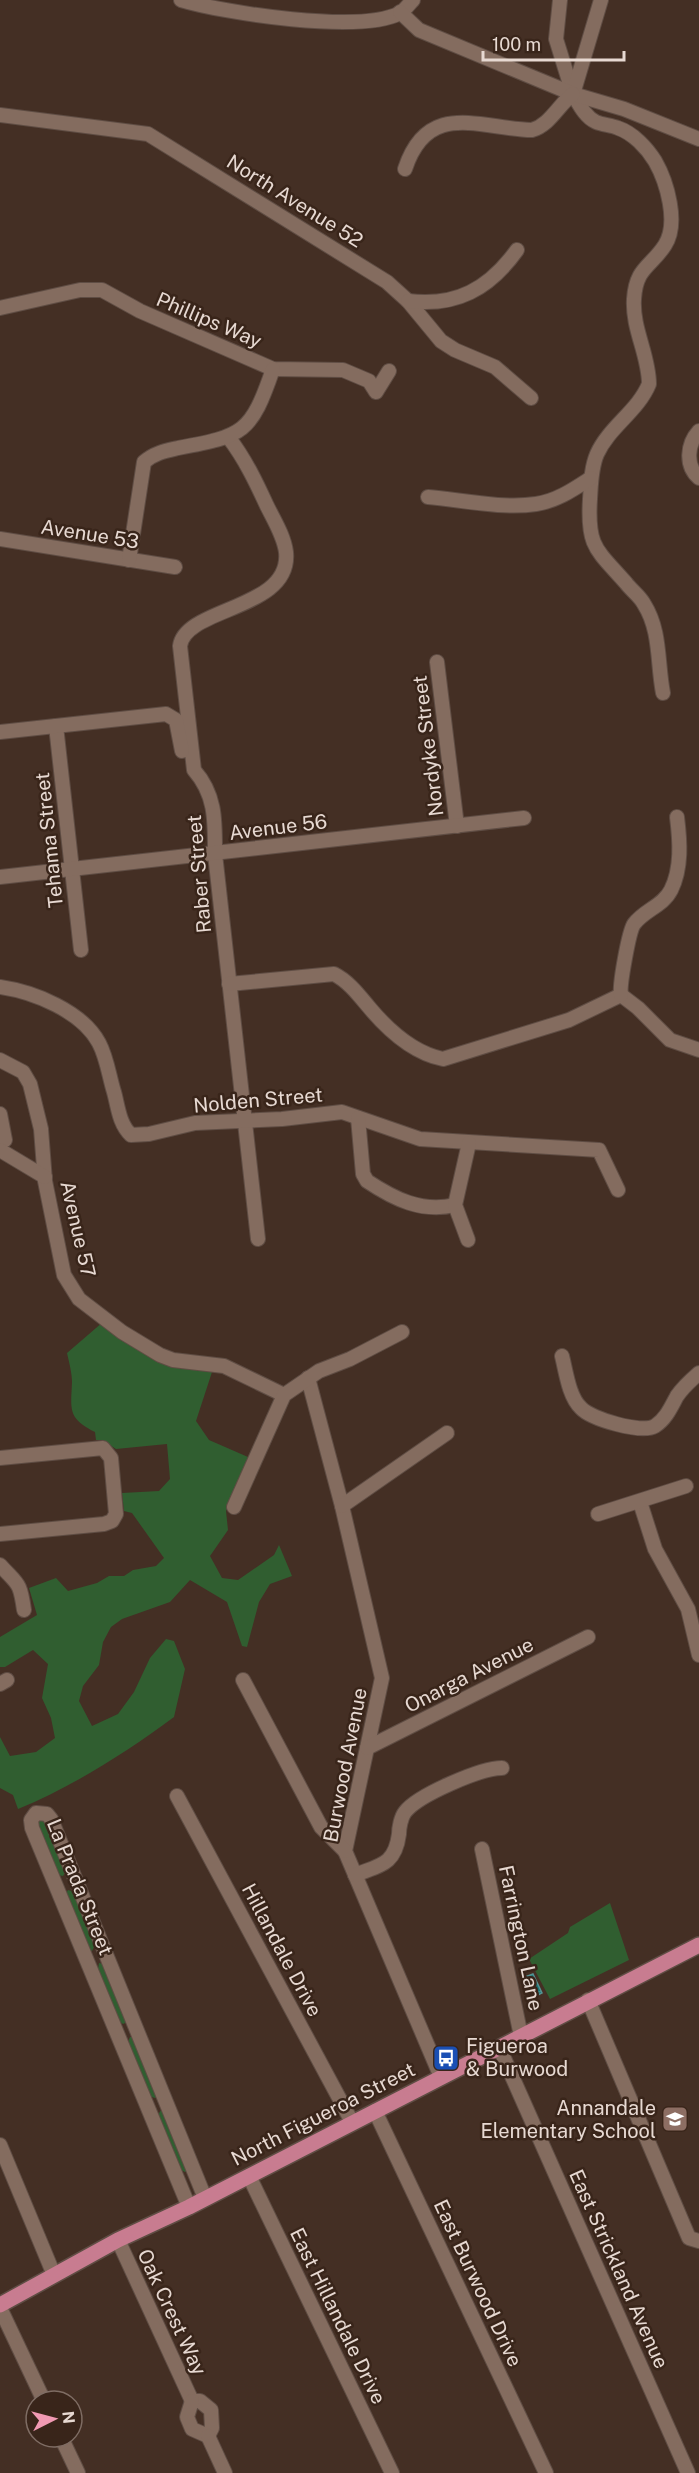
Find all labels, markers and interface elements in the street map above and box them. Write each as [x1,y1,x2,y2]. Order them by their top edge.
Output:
scale bar [483,24,624,62]
text: 100 m [492,34,541,55]
street label: North Avenue 52 [222,149,368,253]
street label: Phillips Way [153,287,266,353]
street label: Avenue 53 [39,514,141,554]
street label: Nordyke Street [407,674,449,818]
street label: Tehama Street [30,771,68,909]
street label: Avenue 56 [228,809,328,845]
street label: Raber Street [182,814,216,934]
street label: Nolden Street [192,1082,324,1118]
street label: Avenue 57 [55,1178,101,1280]
street label: Onarga Avenue [401,1632,537,1718]
street label: Burwood Avenue [318,1686,372,1844]
street label: La Prada Street [42,1815,118,1959]
street label: Farrington Lane [494,1863,548,2013]
street label: Hillandale Drive [237,1879,327,2021]
place label: Figueroa & Burwood [466,2034,568,2081]
bus stop icon: Figueroa & Burwood [431,2043,461,2073]
street label: North Figueroa Street [227,2057,419,2171]
place label: Annandale Elementary School [481,2096,656,2143]
school or university icon: Annandale Elementary School [660,2104,690,2134]
street label: East Strickland Avenue [564,2166,674,2372]
street label: East Burwood Drive [429,2196,527,2370]
street label: East Hillandale Drive [285,2224,391,2408]
street label: Oak Crest Way [132,2245,212,2379]
north arrow [24,2389,84,2449]
text: N [58,2410,79,2425]

